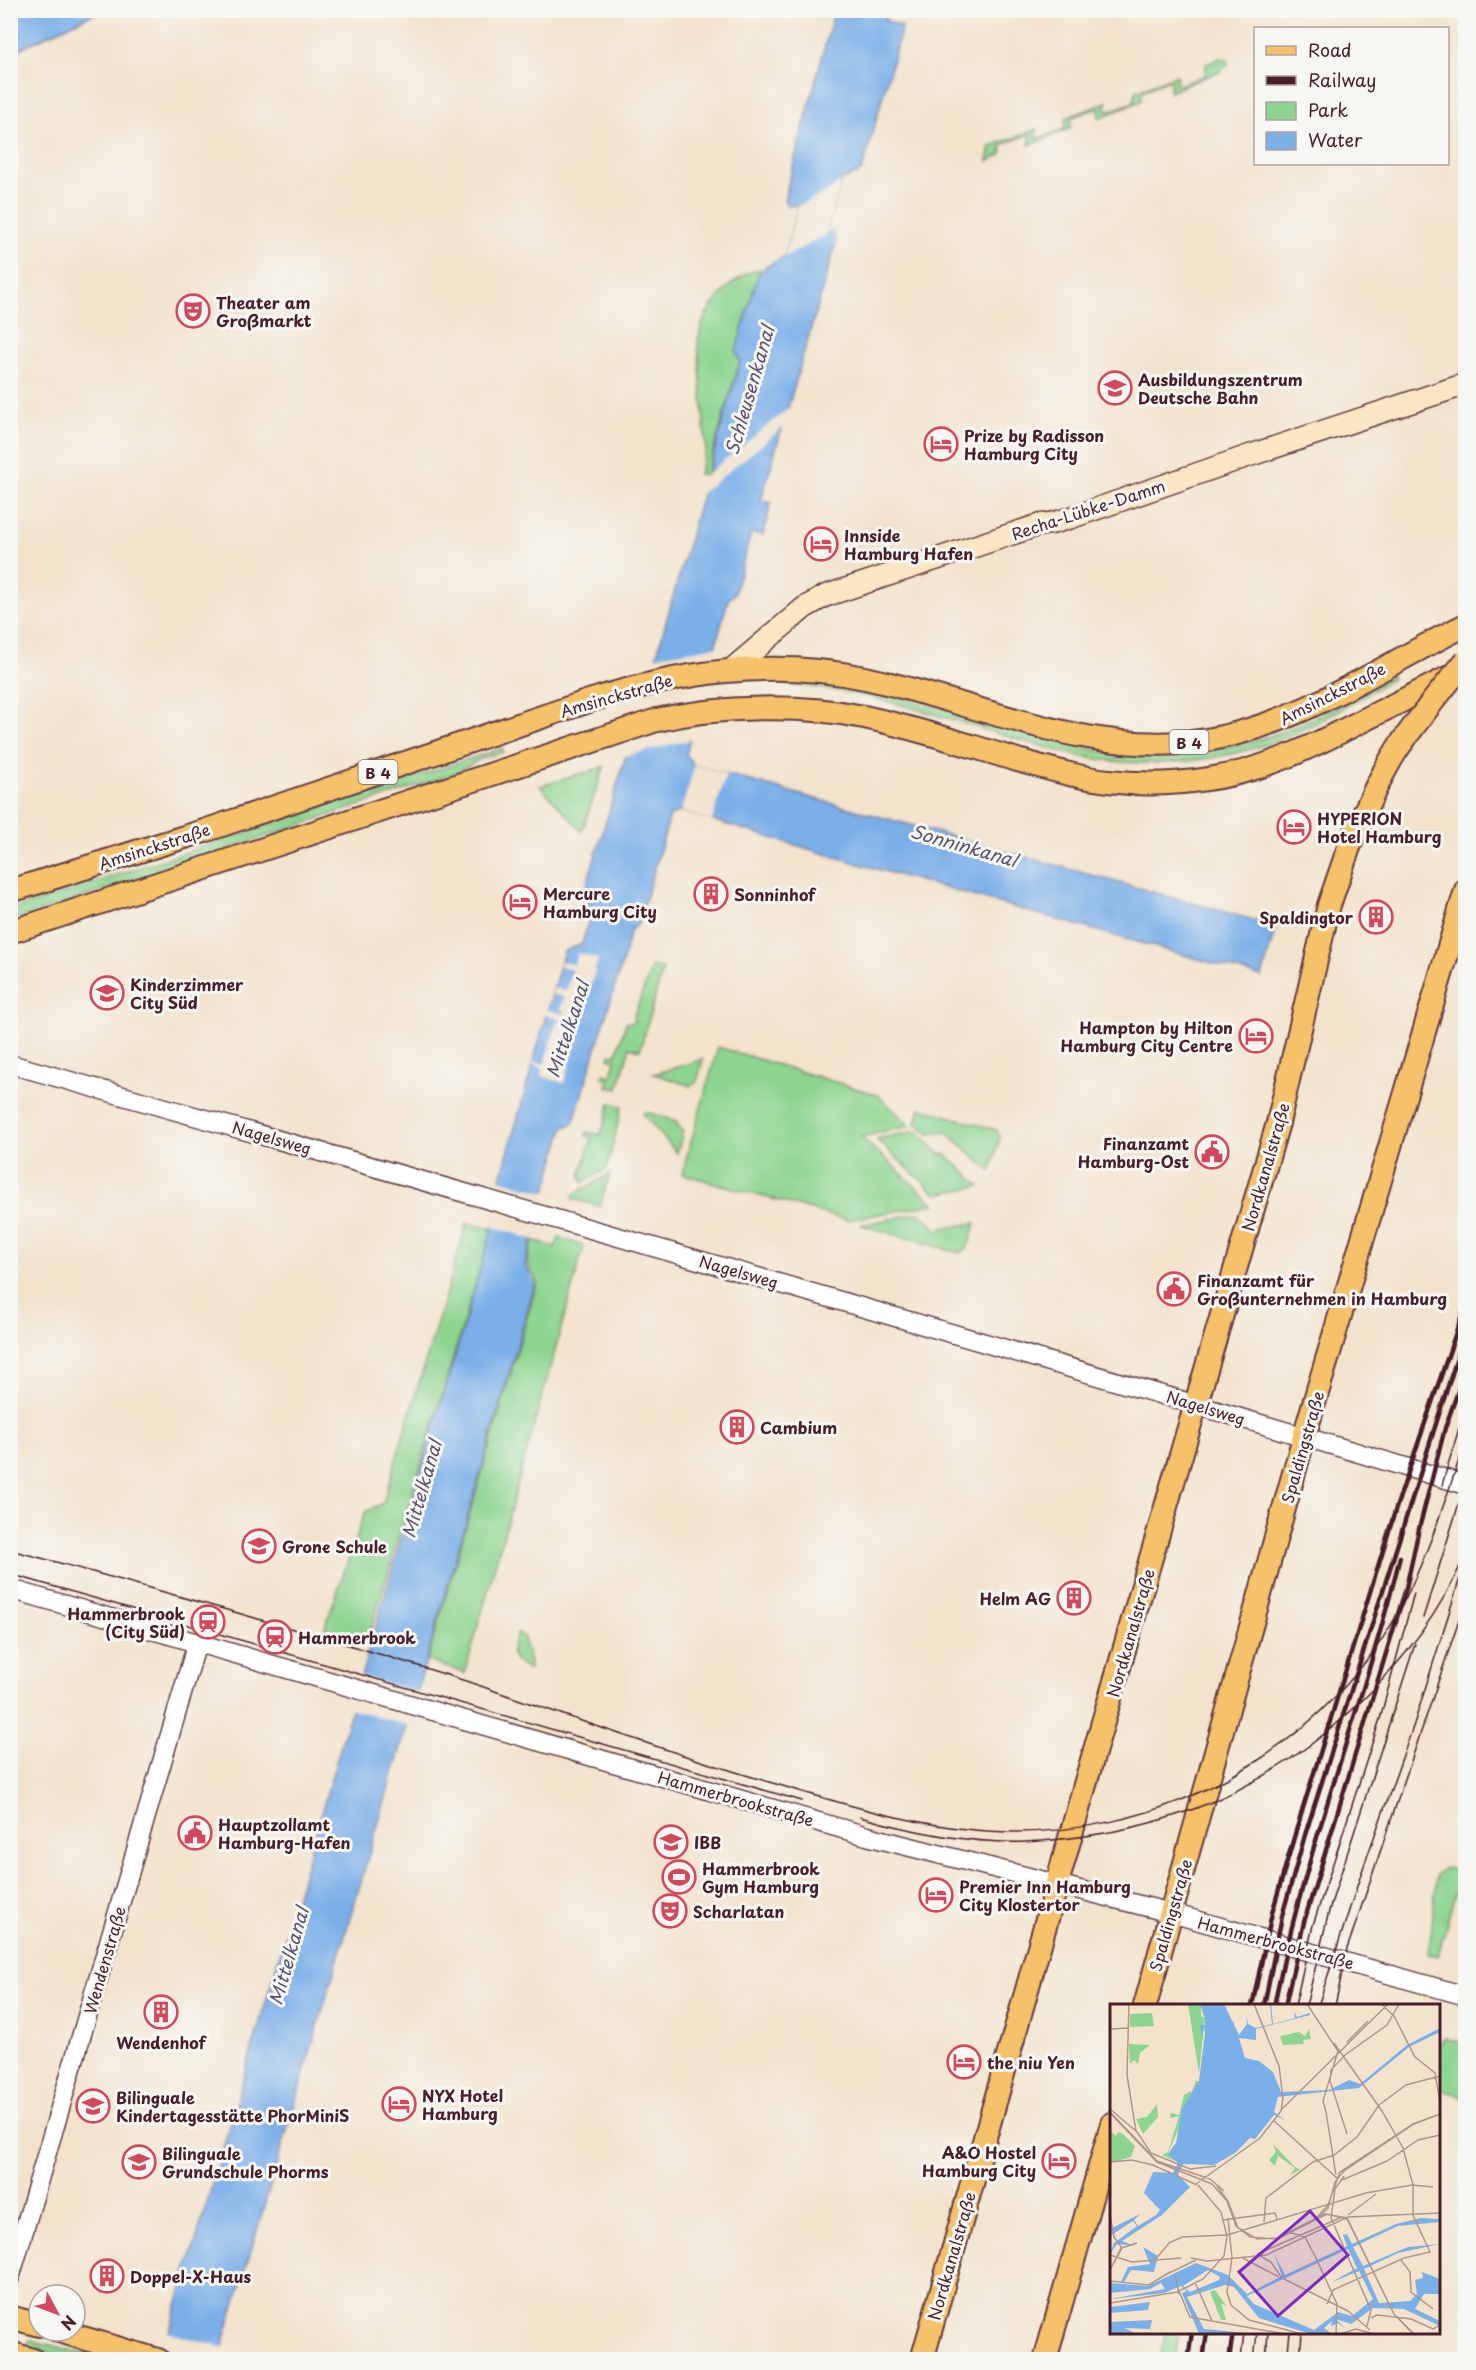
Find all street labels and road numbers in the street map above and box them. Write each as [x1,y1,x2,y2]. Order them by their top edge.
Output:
street label: Recha-Lübke-Damm [1008,473,1168,545]
street label: Amsinckstraße [1275,656,1389,730]
street label: Amsinckstraße [557,667,675,723]
road number: B 4 [1170,730,1208,754]
road number: B 4 [358,760,398,784]
street label: Amsinckstraße [95,817,213,875]
street label: Nordkanalstraße [1235,1100,1295,1234]
street label: Nagelsweg [230,1114,314,1160]
street label: Nagelsweg [697,1248,781,1294]
street label: Nagelsweg [1164,1384,1248,1430]
street label: Spaldingstraße [1275,1388,1329,1506]
street label: Nordkanalstraße [1100,1566,1160,1700]
street label: Hammerbrookstraße [655,1764,817,1832]
street label: Spaldingstraße [1143,1856,1197,1974]
street label: Wendenstraße [77,1903,131,2017]
street label: Hammerbrookstraße [1195,1910,1357,1974]
street label: Nordkanalstraße [921,2189,981,2323]

